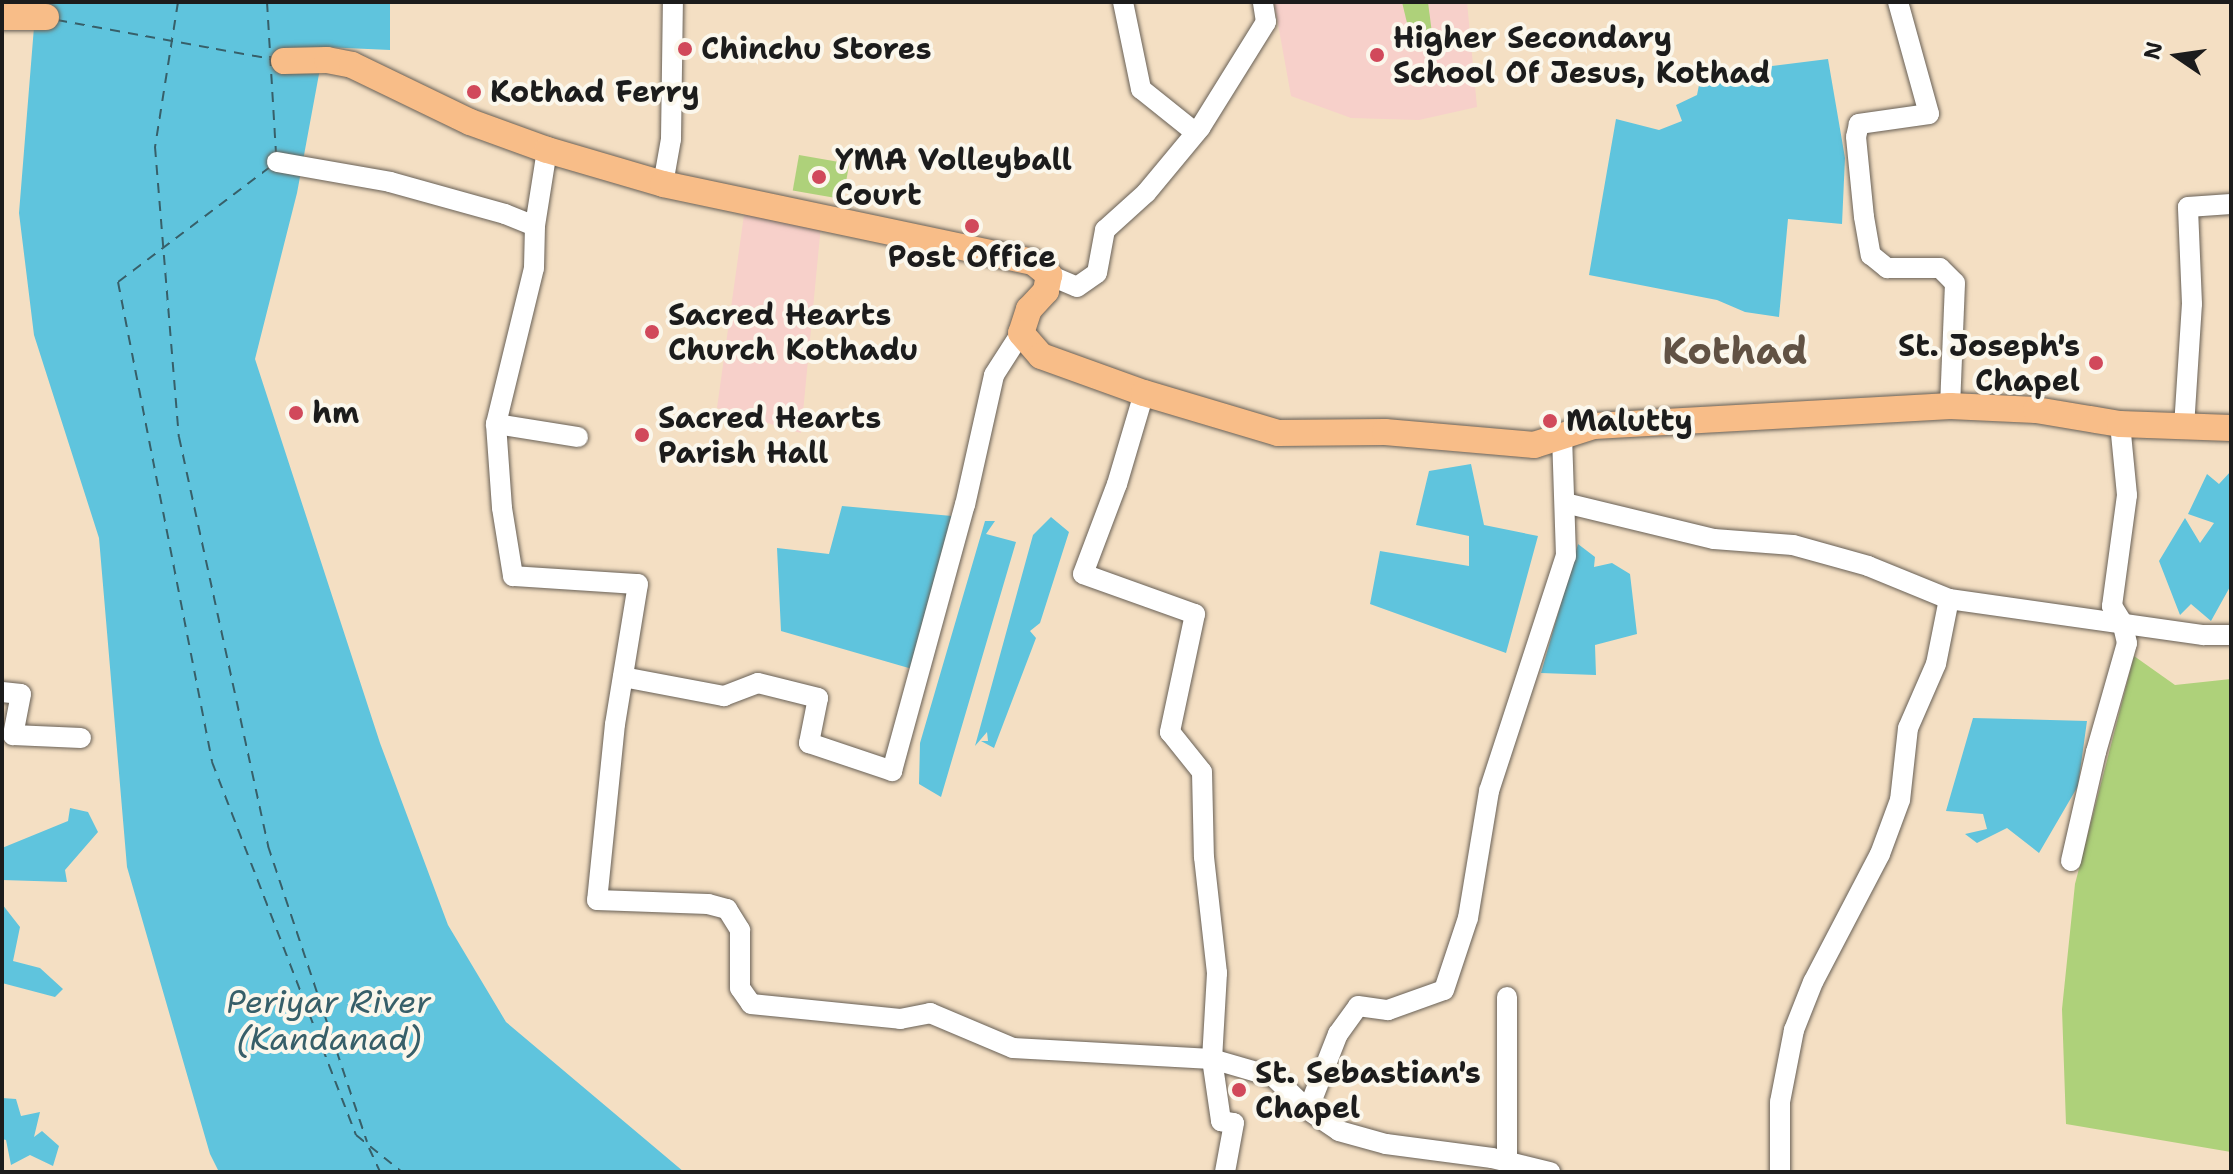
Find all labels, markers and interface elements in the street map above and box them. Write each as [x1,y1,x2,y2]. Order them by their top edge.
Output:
north arrow [2137,16,2217,96]
place label: Higher Secondary School Of Jesus, Kothad [1393,20,1771,90]
place label: Chinchu Stores [701,31,932,67]
text: N [2137,39,2169,62]
marker: Chinchu Stores [676,40,694,58]
marker: Higher Secondary School Of Jesus, Kothad [1368,46,1386,64]
place label: Kothad Ferry [490,74,700,110]
marker: Kothad Ferry [465,83,483,101]
place label: YMA Volleyball Court [835,142,1072,212]
marker: YMA Volleyball Court [810,168,828,186]
marker: Post Office [963,217,981,235]
place label: Post Office [888,239,1056,275]
place label: Sacred Hearts Church Kothadu [668,297,918,368]
marker: Sacred Hearts Church Kothadu [643,323,661,341]
district label: Kothad [1662,328,1808,374]
place label: St. Joseph's Chapel [1898,328,2080,398]
marker: St. Joseph's Chapel [2087,354,2105,372]
place label: hm [312,395,359,431]
place label: Sacred Hearts Parish Hall [658,400,881,470]
place label: Malutty [1566,403,1693,439]
marker: hm [287,404,305,422]
marker: Malutty [1541,412,1559,430]
marker: Sacred Hearts Parish Hall [633,426,651,444]
water label: Periyar River (Kandanad) [227,984,431,1059]
place label: St. Sebastian's Chapel [1255,1055,1481,1126]
marker: St. Sebastian's Chapel [1230,1081,1248,1099]

